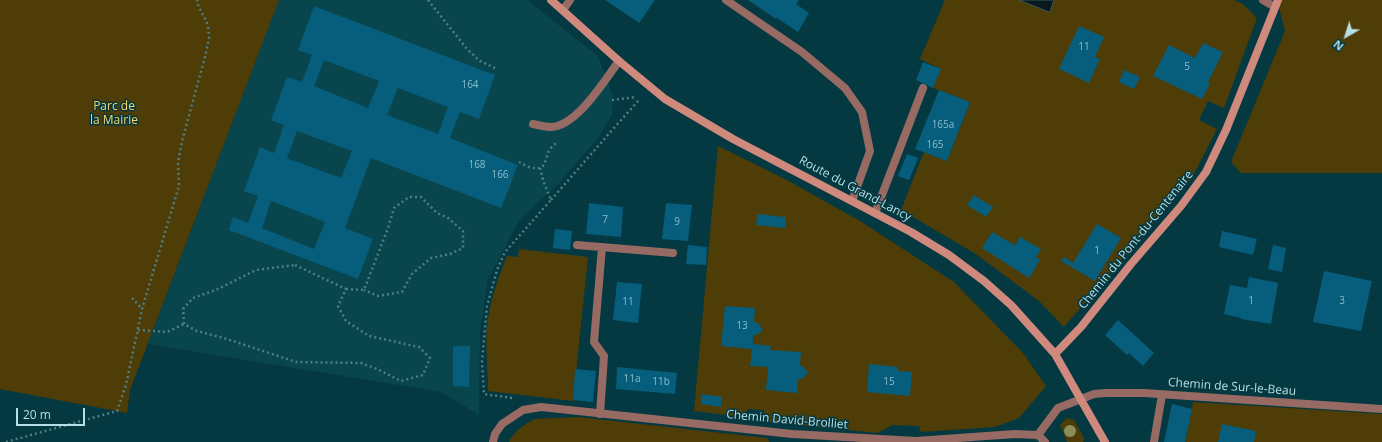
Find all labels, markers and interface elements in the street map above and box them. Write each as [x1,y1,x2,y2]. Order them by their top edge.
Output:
north arrow [1326,16,1366,56]
text: N [1330,37,1346,54]
house number: 11 [1078,41,1090,53]
house number: 5 [1184,61,1190,73]
house number: 164 [461,79,479,91]
park label: Parc de la Mairie [90,100,138,128]
house number: 165a [932,119,954,131]
house number: 165 [926,139,944,151]
street label: Route du Grand-Lancy [797,153,913,225]
house number: 168 [468,159,486,171]
street label: Chemin du Pont-du-Centenaire [1076,168,1196,312]
house number: 166 [491,169,509,181]
house number: 7 [602,214,608,226]
house number: 9 [674,216,680,228]
house number: 1 [1094,245,1100,257]
house number: 1 [1248,295,1254,307]
house number: 3 [1339,295,1345,307]
house number: 11 [622,296,634,308]
house number: 13 [736,320,748,332]
house number: 11a [624,373,640,385]
street label: Chemin de Sur-le-Beau [1167,375,1297,399]
house number: 11b [652,376,670,388]
house number: 15 [883,376,895,388]
scale bar [18,400,87,426]
text: 20 m [23,406,51,423]
street label: Chemin David-Brolliet [726,408,848,432]

